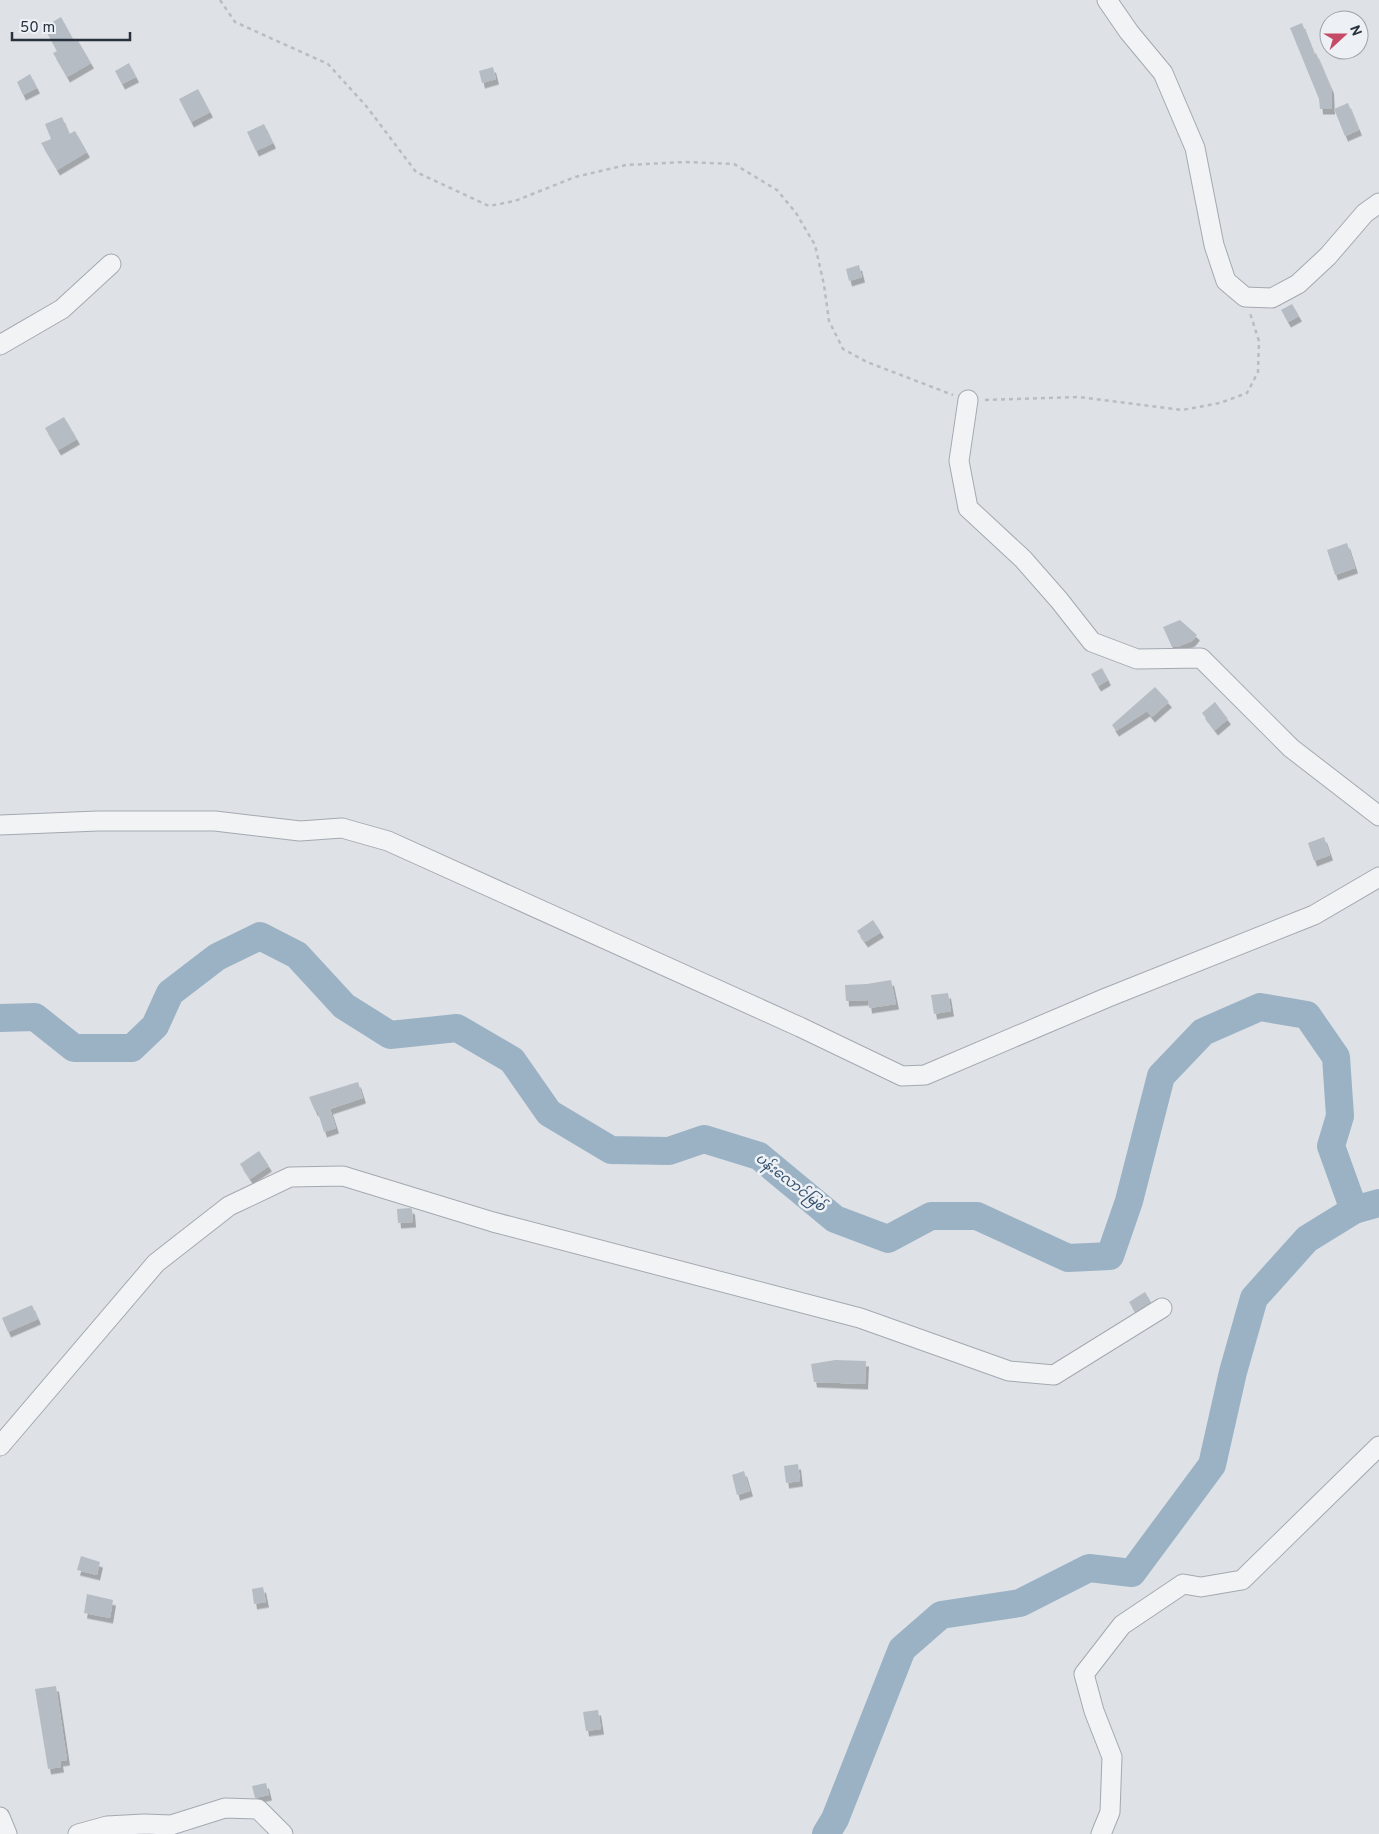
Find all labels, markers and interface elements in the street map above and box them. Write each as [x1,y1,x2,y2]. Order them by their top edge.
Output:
scale bar [12,10,130,42]
north arrow [1319,10,1369,60]
text: 50 m [20,19,55,38]
text: N [1345,23,1364,39]
water label: ပန်းလောင်မြစ် [750,1148,832,1218]

